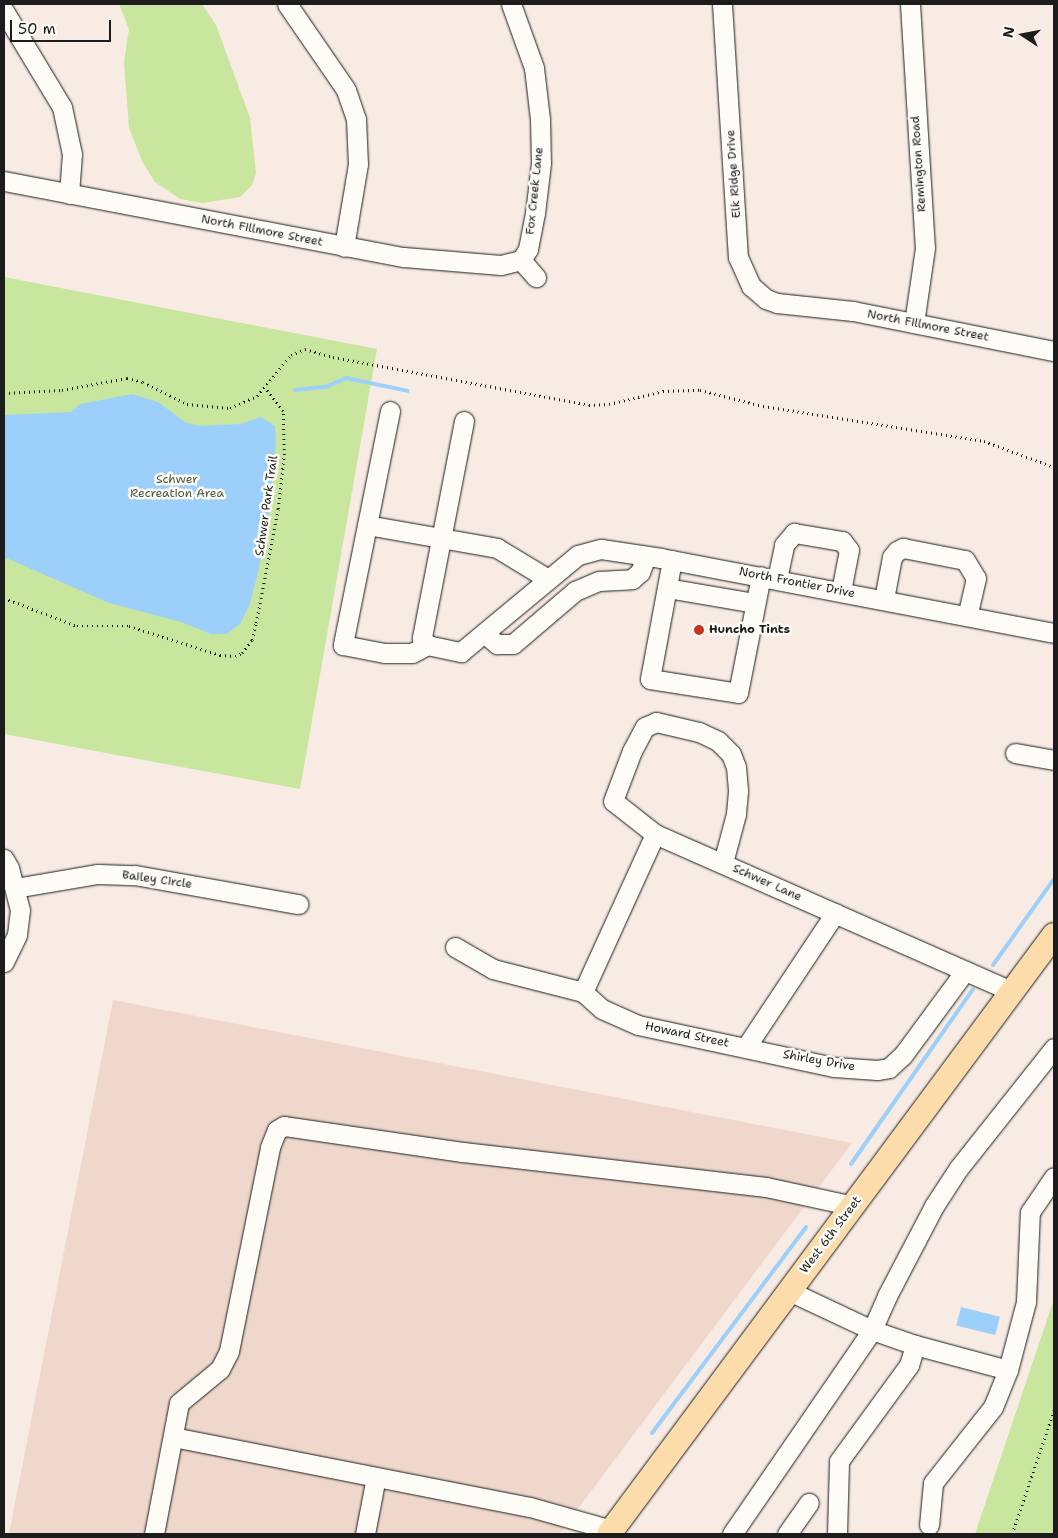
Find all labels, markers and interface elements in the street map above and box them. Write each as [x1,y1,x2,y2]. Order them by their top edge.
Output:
scale bar [12,10,114,42]
north arrow [998,10,1048,60]
text: 50 m [18,19,56,39]
text: N [998,25,1018,39]
street label: Remington Road [908,115,930,213]
street label: Elk Ridge Drive [724,129,744,219]
street label: Fox Creek Lane [523,146,547,236]
street label: North Fillmore Street [200,212,324,250]
street label: North Fillmore Street [866,307,990,345]
street label: Schwer Park Trail [253,455,281,557]
park label: Schwer Recreation Area [130,473,224,501]
street label: North Frontier Drive [738,565,856,601]
place label: Huncho Tints [709,623,790,637]
marker: Huncho Tints [693,624,705,636]
street label: Schwer Lane [730,861,804,905]
street label: Bailey Circle [121,868,193,892]
street label: Howard Street [644,1019,730,1051]
street label: Shirley Drive [782,1048,856,1074]
street label: West 6th Street [797,1194,865,1276]

